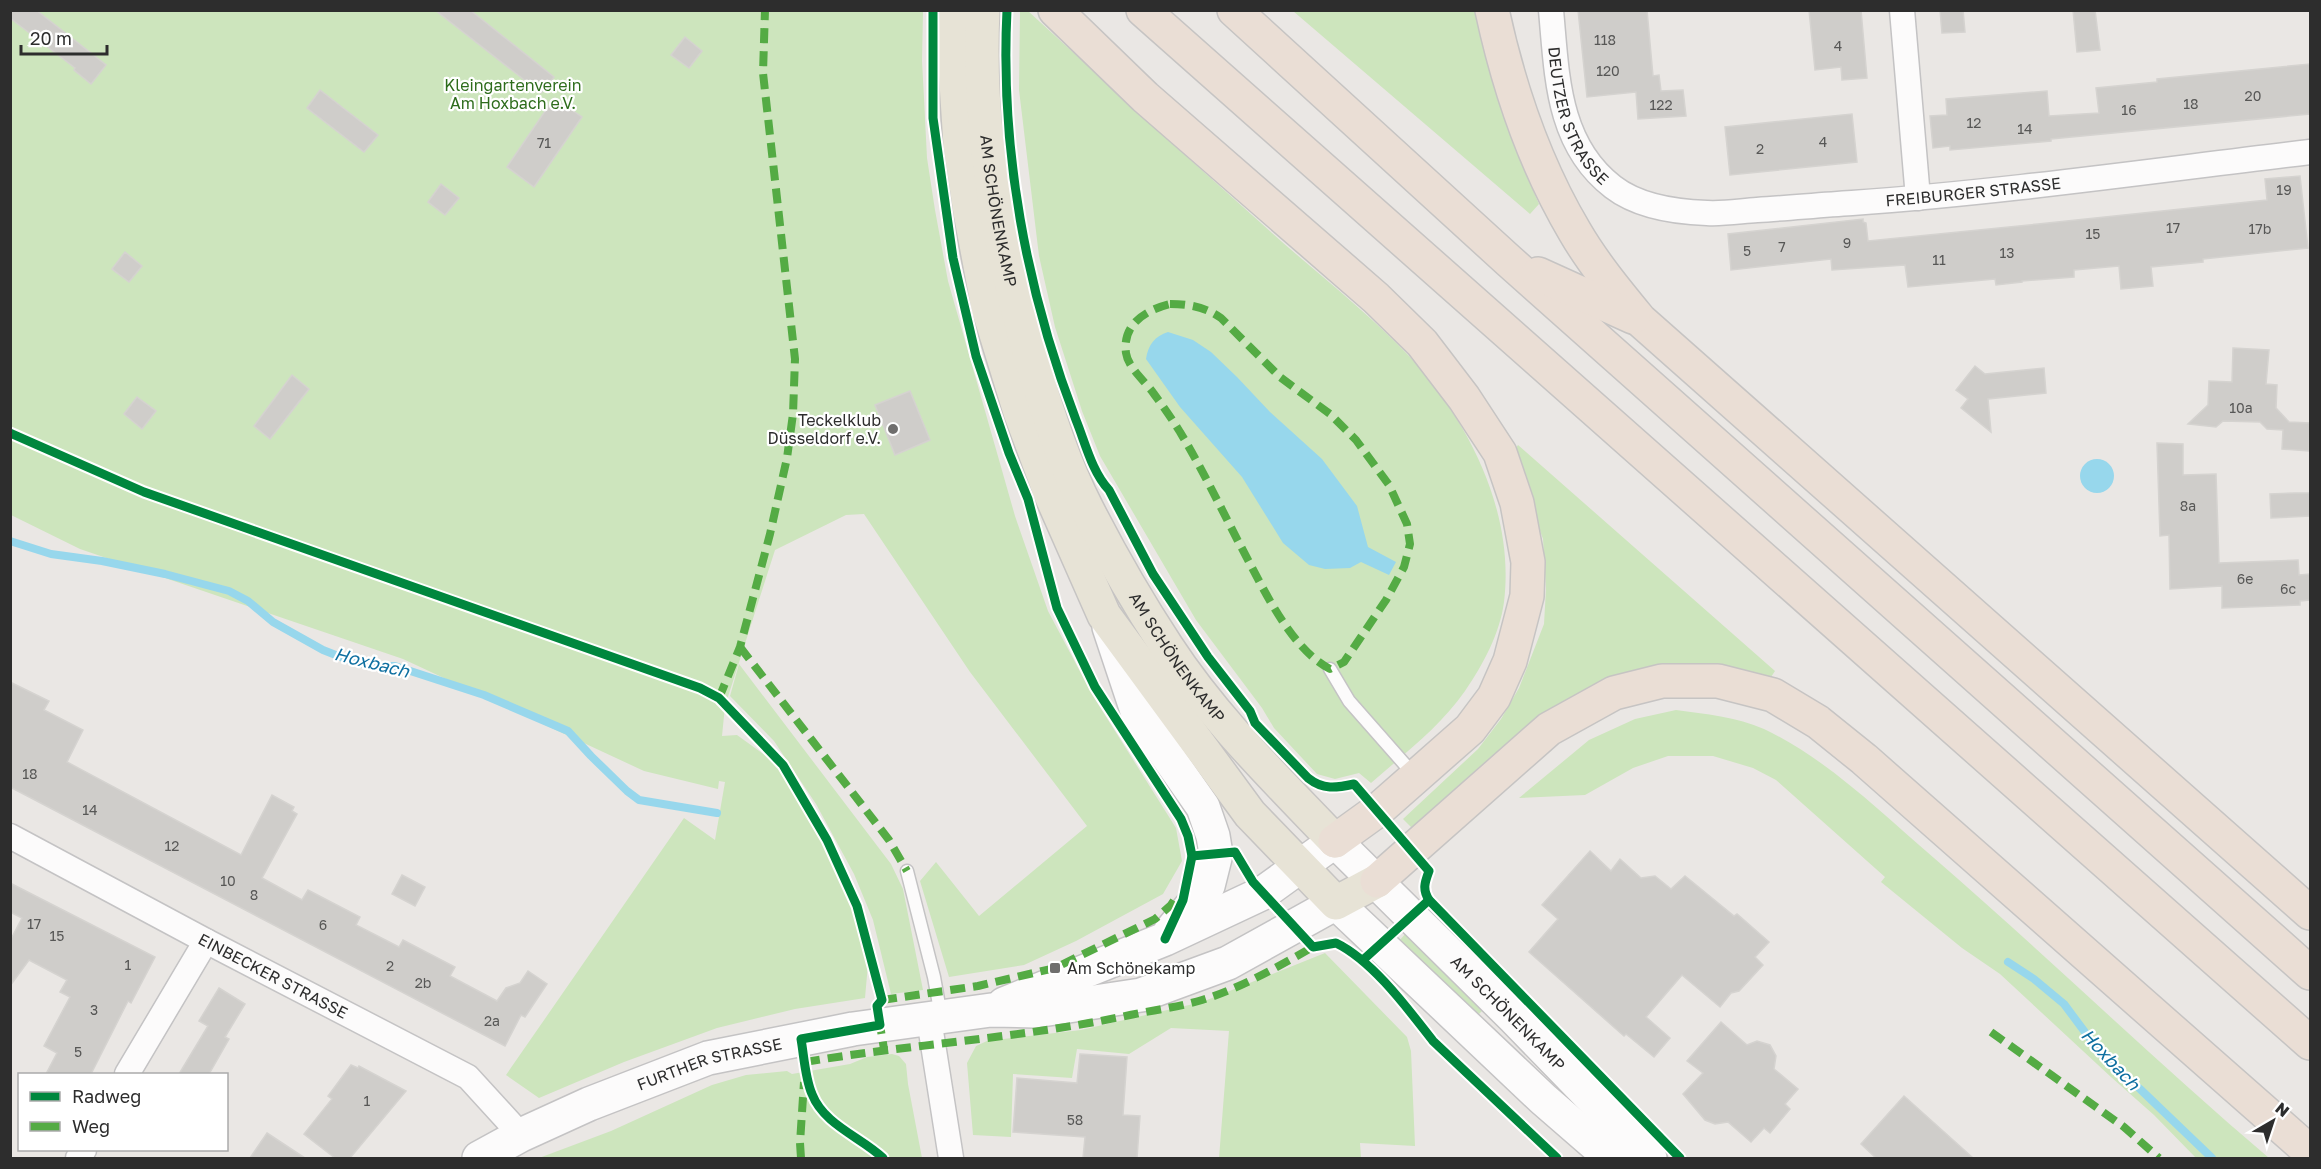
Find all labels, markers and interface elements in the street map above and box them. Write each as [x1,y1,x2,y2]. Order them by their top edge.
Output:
scale bar [21,18,106,56]
text: 20 m [30,27,72,49]
house number: 118 [1594,31,1616,48]
house number: 4 [1834,37,1842,54]
street label: DEUTZER STRASSE [1544,46,1613,189]
house number: 120 [1596,62,1620,79]
park label: Kleingartenverein Am Hoxbach e.V. [444,75,582,113]
house number: 20 [2245,87,2261,104]
house number: 18 [2183,95,2199,112]
house number: 122 [1649,96,1673,113]
house number: 16 [2121,101,2137,118]
house number: 12 [1967,114,1981,131]
house number: 14 [2017,120,2033,137]
house number: 4 [1819,133,1827,150]
house number: 71 [537,134,551,151]
street label: AM SCHÖNENKAMP [976,134,1022,289]
house number: 2 [1756,140,1764,157]
street label: FREIBURGER STRASSE [1885,173,2062,210]
house number: 19 [2276,181,2292,198]
house number: 17 [2166,219,2180,236]
house number: 17b [2249,220,2271,237]
house number: 15 [2086,225,2100,242]
house number: 9 [1843,234,1851,251]
house number: 7 [1778,238,1786,255]
house number: 5 [1743,242,1751,259]
house number: 13 [2000,244,2014,261]
house number: 11 [1932,251,1946,268]
house number: 10a [2229,399,2253,416]
place label: Teckelklub Düsseldorf e.V. [767,410,881,448]
marker: Teckelklub Düsseldorf e.V. [886,422,900,436]
house number: 8a [2180,497,2196,514]
house number: 6e [2237,570,2253,587]
house number: 6c [2280,580,2296,597]
street label: AM SCHÖNENKAMP [1125,589,1230,726]
water label: Hoxbach [332,642,413,682]
house number: 18 [22,765,38,782]
house number: 14 [82,801,98,818]
house number: 12 [165,837,179,854]
house number: 10 [220,872,236,889]
house number: 8 [250,886,258,903]
house number: 17 [27,915,41,932]
house number: 6 [319,916,327,933]
house number: 15 [50,927,64,944]
street label: EINBECKER STRASSE [195,929,351,1023]
street label: AM SCHÖNENKAMP [1447,951,1569,1075]
house number: 1 [125,956,132,973]
house number: 2 [386,957,394,974]
place label: Am Schönekamp [1067,958,1195,978]
marker: Am Schönekamp [1048,961,1062,975]
house number: 2b [415,974,431,991]
house number: 3 [90,1001,98,1018]
house number: 2a [484,1012,500,1029]
water label: Hoxbach [2077,1024,2146,1095]
street label: FURTHER STRASSE [634,1033,784,1095]
house number: 5 [74,1043,82,1060]
legend [18,1073,228,1151]
text: Radweg [72,1085,141,1107]
north arrow [2243,1091,2303,1151]
house number: 1 [364,1092,371,1109]
text: N [2271,1098,2293,1121]
house number: 58 [1067,1111,1083,1128]
text: Weg [72,1115,110,1137]

